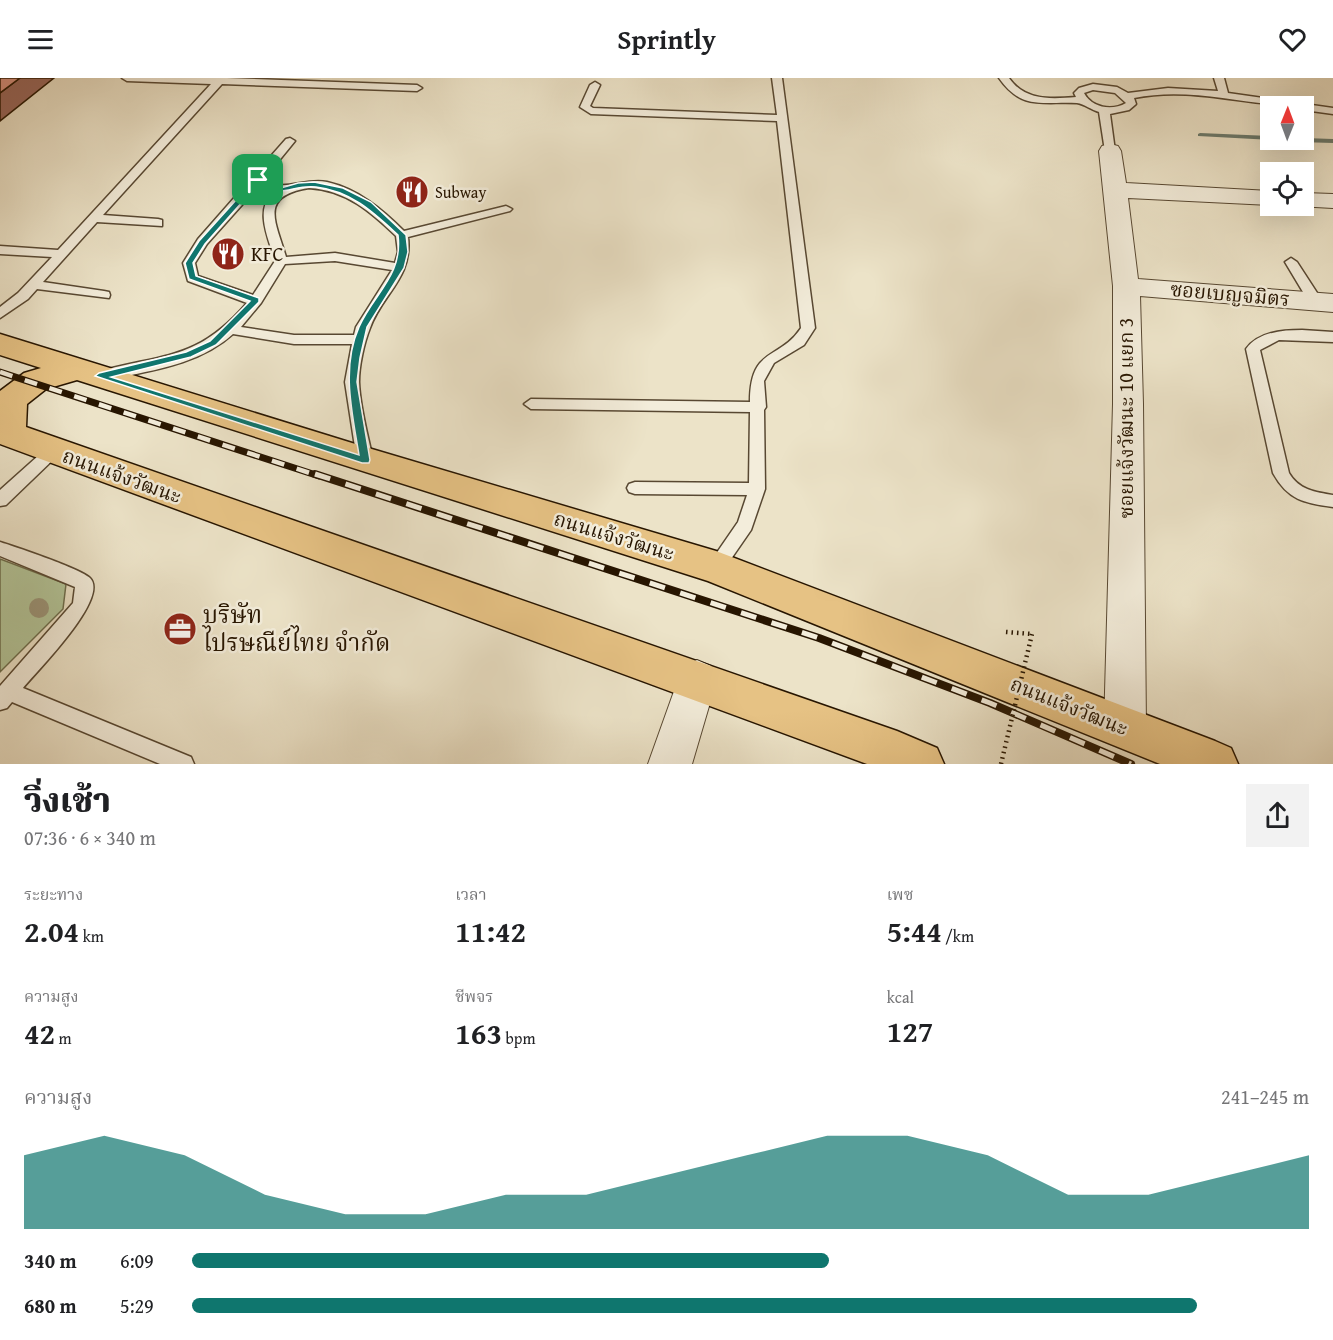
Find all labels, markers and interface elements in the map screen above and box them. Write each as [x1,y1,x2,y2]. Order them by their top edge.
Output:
text: Sprintly [617,19,716,59]
icon: menu [24,23,57,56]
icon: heart [1276,23,1309,56]
north arrow [1260,96,1314,150]
map controls [1260,96,1314,216]
pin [232,154,283,205]
button: locate [1260,162,1314,216]
icon: arrive [241,163,274,196]
restaurant icon: Subway [394,174,430,210]
place label: Subway [435,180,486,204]
restaurant icon: KFC [210,236,246,272]
place label: KFC [251,239,284,268]
street label: ซอยเบญจมิตร [1169,274,1291,313]
street label: ซอยแจ้งวัฒนะ 10 แยก 3 [1111,318,1140,518]
street label: ถนนแจ้งวัฒนะ [59,441,186,510]
street label: ถนนแจ้งวัฒนะ [550,503,678,568]
place label: บริษัท ไปรษณีย์ไทย จำกัด [202,597,390,660]
office icon: บริษัท ไปรษณีย์ไทย จำกัด [162,611,198,647]
street label: ถนนแจ้งวัฒนะ [1006,669,1132,742]
text: วิ่งเช้า [24,776,111,824]
button: share [1246,784,1309,847]
text: 07:36 · 6 × 340 m [24,823,156,852]
text: ระยะทาง [24,882,83,906]
text: เวลา [455,882,487,906]
text: เพซ [887,882,913,906]
text: 2.04 [24,909,79,953]
text: 11:42 [455,909,526,953]
text: 5:44 [887,909,942,953]
text: km [79,924,104,948]
text: /km [942,924,974,948]
text: ความสูง [24,984,79,1008]
text: ชีพจร [455,984,493,1008]
text: kcal [887,985,914,1009]
text: 127 [887,1009,933,1053]
text: 42 [24,1011,55,1055]
text: 163 [455,1011,502,1055]
text: m [55,1026,72,1050]
text: bpm [502,1026,535,1050]
text: ความสูง [24,1082,92,1111]
text: 241–245 m [1221,1082,1309,1111]
text: 340 m [24,1246,77,1275]
text: 6:09 [120,1246,154,1275]
text: 680 m [24,1291,77,1320]
text: 5:29 [120,1291,154,1320]

